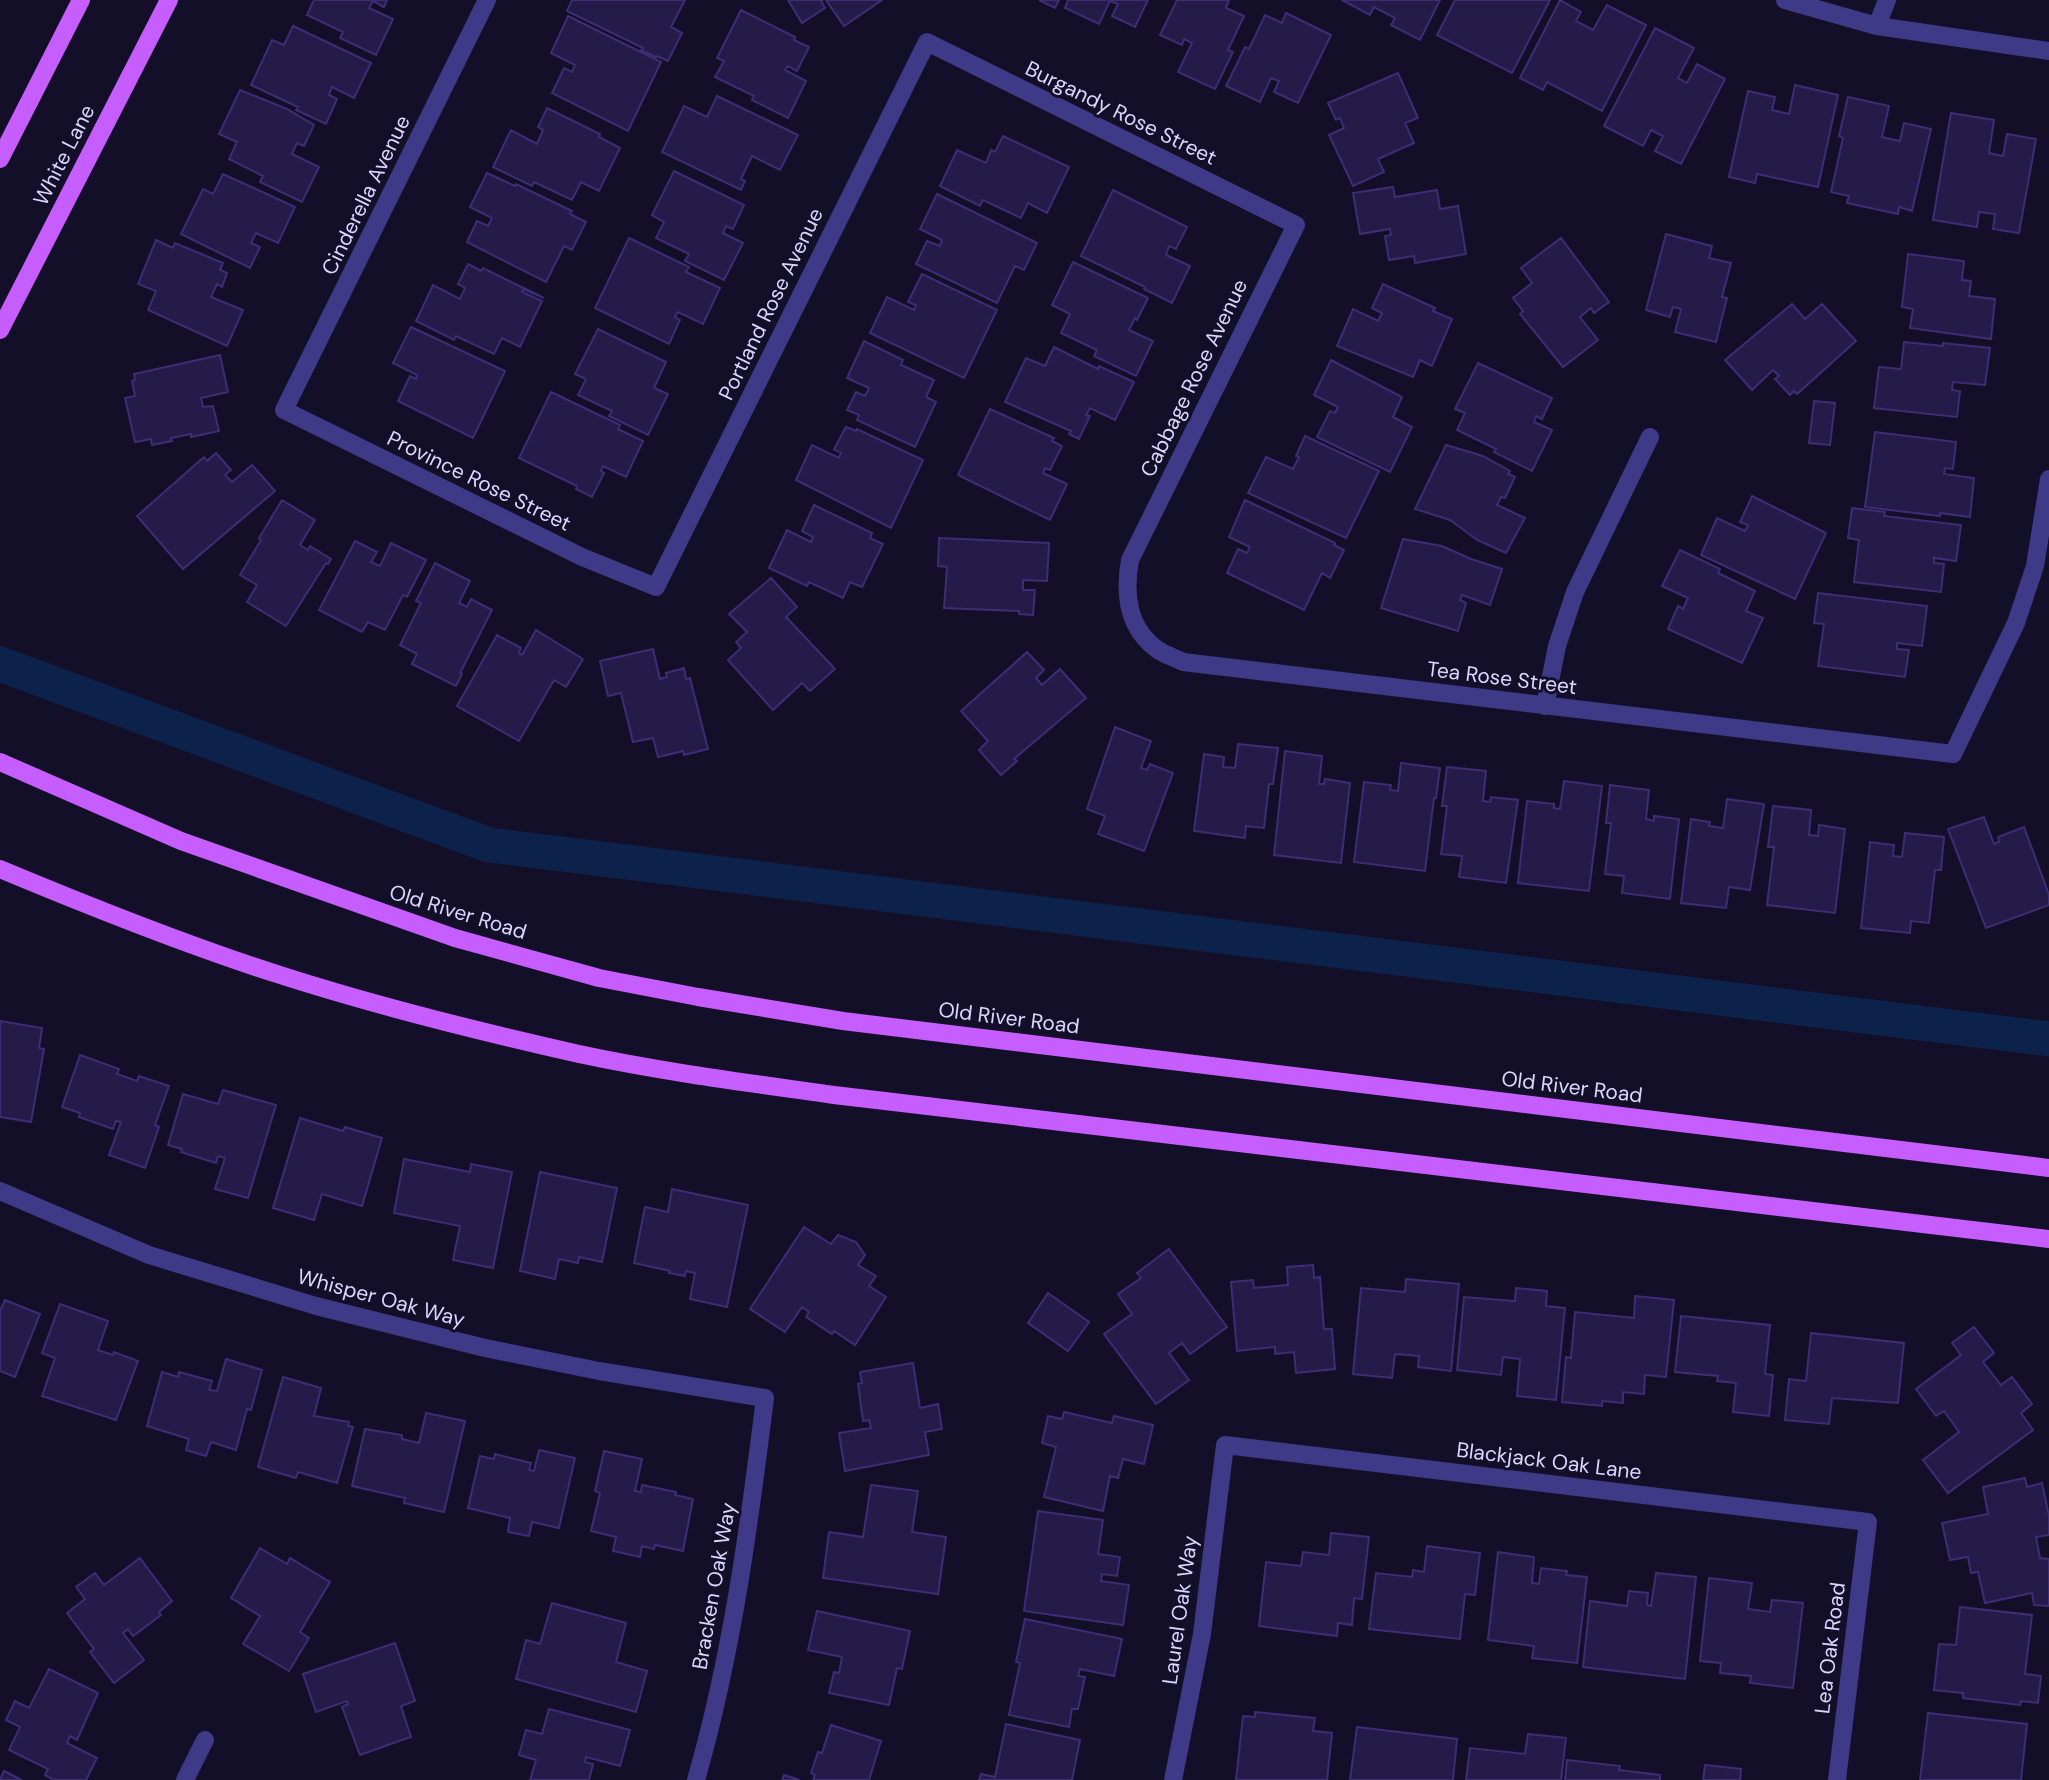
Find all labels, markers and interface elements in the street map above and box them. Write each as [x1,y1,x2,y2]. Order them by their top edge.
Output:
street label: Burgandy Rose Street [1021,54,1221,172]
street label: White Lane [27,100,101,210]
street label: Cinderella Avenue [315,110,417,279]
street label: Portland Rose Avenue [712,203,830,405]
street label: Cabbage Rose Avenue [1134,274,1254,482]
street label: Province Rose Street [383,424,575,538]
street label: Tea Rose Street [1426,655,1578,701]
street label: Old River Road [386,878,530,946]
street label: Old River Road [937,995,1081,1041]
street label: Old River Road [1500,1064,1644,1110]
street label: Whisper Oak Way [294,1262,468,1334]
street label: Blackjack Oak Lane [1455,1436,1643,1486]
street label: Bracken Oak Way [686,1500,743,1672]
street label: Laurel Oak Way [1156,1533,1204,1686]
street label: Lea Oak Road [1808,1581,1852,1715]

